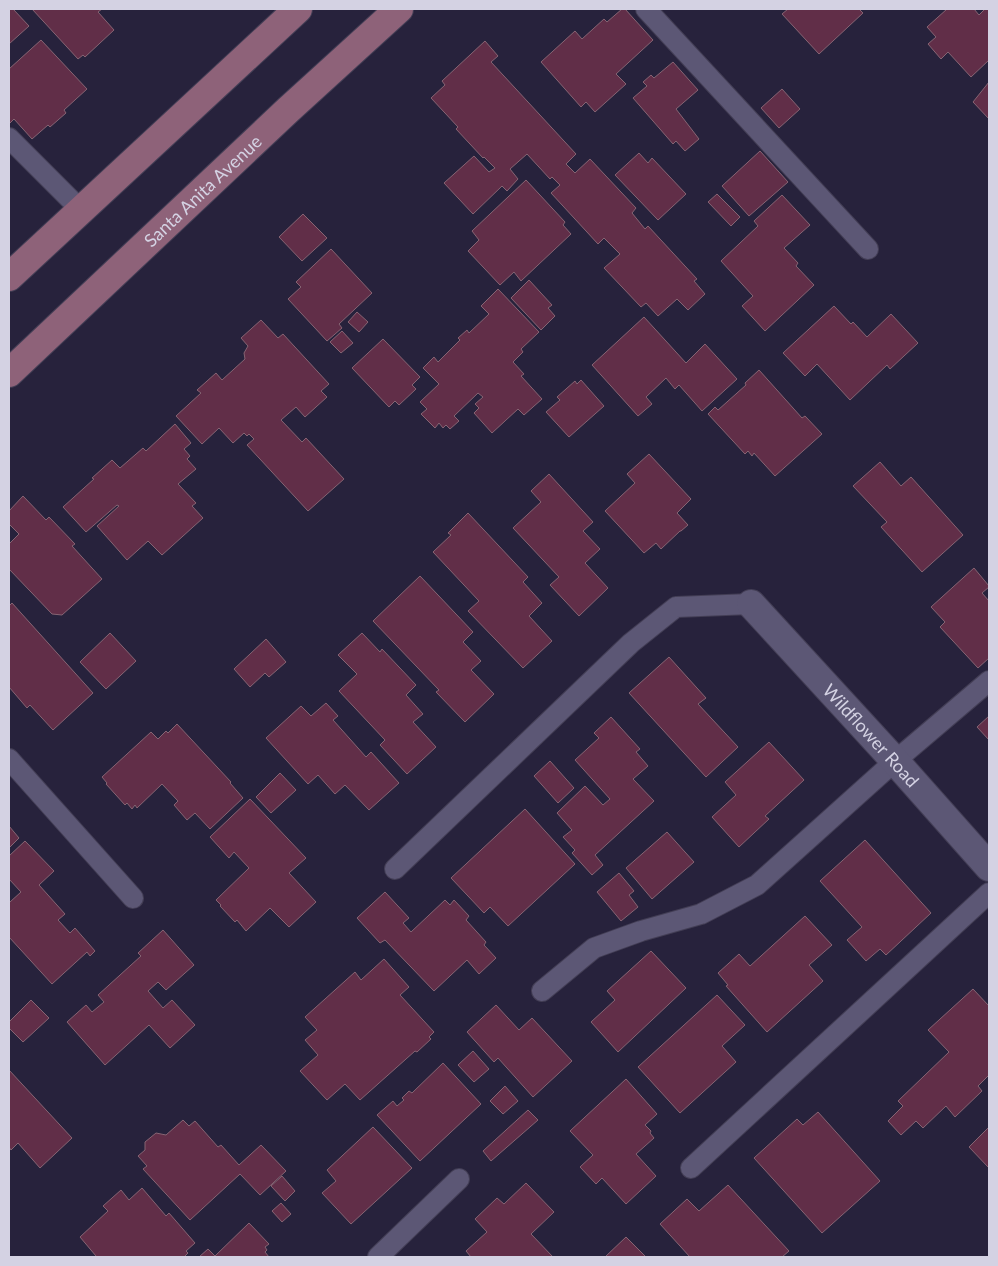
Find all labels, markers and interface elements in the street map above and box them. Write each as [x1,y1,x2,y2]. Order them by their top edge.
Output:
street label: Santa Anita Avenue [139,130,266,251]
street label: Wildflower Road [819,679,924,792]

